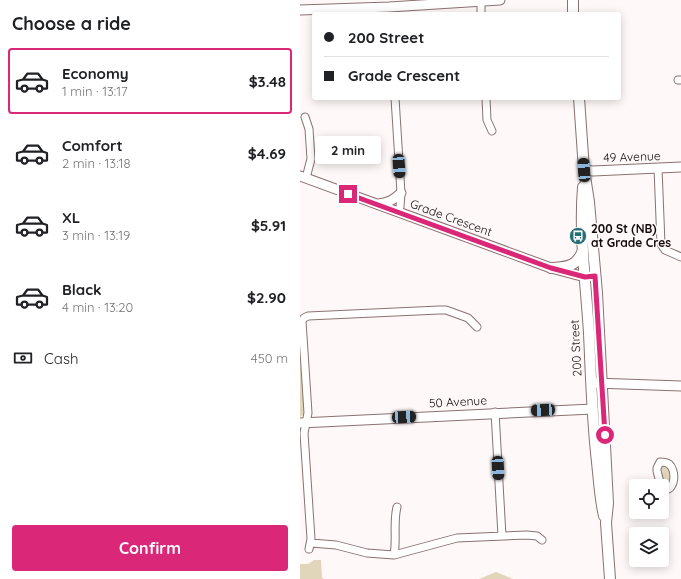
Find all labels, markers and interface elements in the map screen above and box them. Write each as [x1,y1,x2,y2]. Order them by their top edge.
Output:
text: Choose a ride [12,12,131,35]
text: 200 Street [348,28,424,47]
icon: car [14,63,50,99]
text: Economy [62,64,129,83]
text: Grade Crescent [348,66,460,85]
text: $3.48 [249,72,286,91]
text: 1 min · 13:17 [62,83,128,99]
icon: car [14,135,50,171]
text: Comfort [62,136,123,155]
callout: 2 min [315,136,381,164]
text: 2 min [331,142,365,158]
text: $4.69 [248,144,286,163]
street label: 49 Avenue [603,148,661,165]
car [392,154,406,178]
text: 2 min · 13:18 [62,155,130,171]
car [577,158,591,182]
route end [339,185,357,203]
street label: Grade Crescent [408,196,494,239]
icon: car [14,207,50,243]
text: XL [62,208,80,227]
text: $5.91 [251,216,286,235]
place label: 200 St (NB) at Grade Cres [591,221,671,250]
bus stop icon: 200 St (NB) at Grade Cres [568,226,588,246]
text: 3 min · 13:19 [62,227,130,243]
icon: car [14,279,50,315]
text: Black [62,280,102,299]
text: $2.90 [247,288,286,307]
text: 4 min · 13:20 [62,299,133,315]
street label: 200 Street [567,319,584,377]
icon: cash [12,347,34,369]
text: Cash [44,349,78,368]
text: 450 m [251,350,288,366]
street label: 50 Avenue [429,392,488,411]
car [531,403,555,417]
car [392,410,416,424]
route start [596,426,614,444]
car [491,456,505,480]
map controls [629,479,669,567]
button: locate [629,479,669,519]
button: Confirm [12,525,288,571]
button: layers [629,527,669,567]

